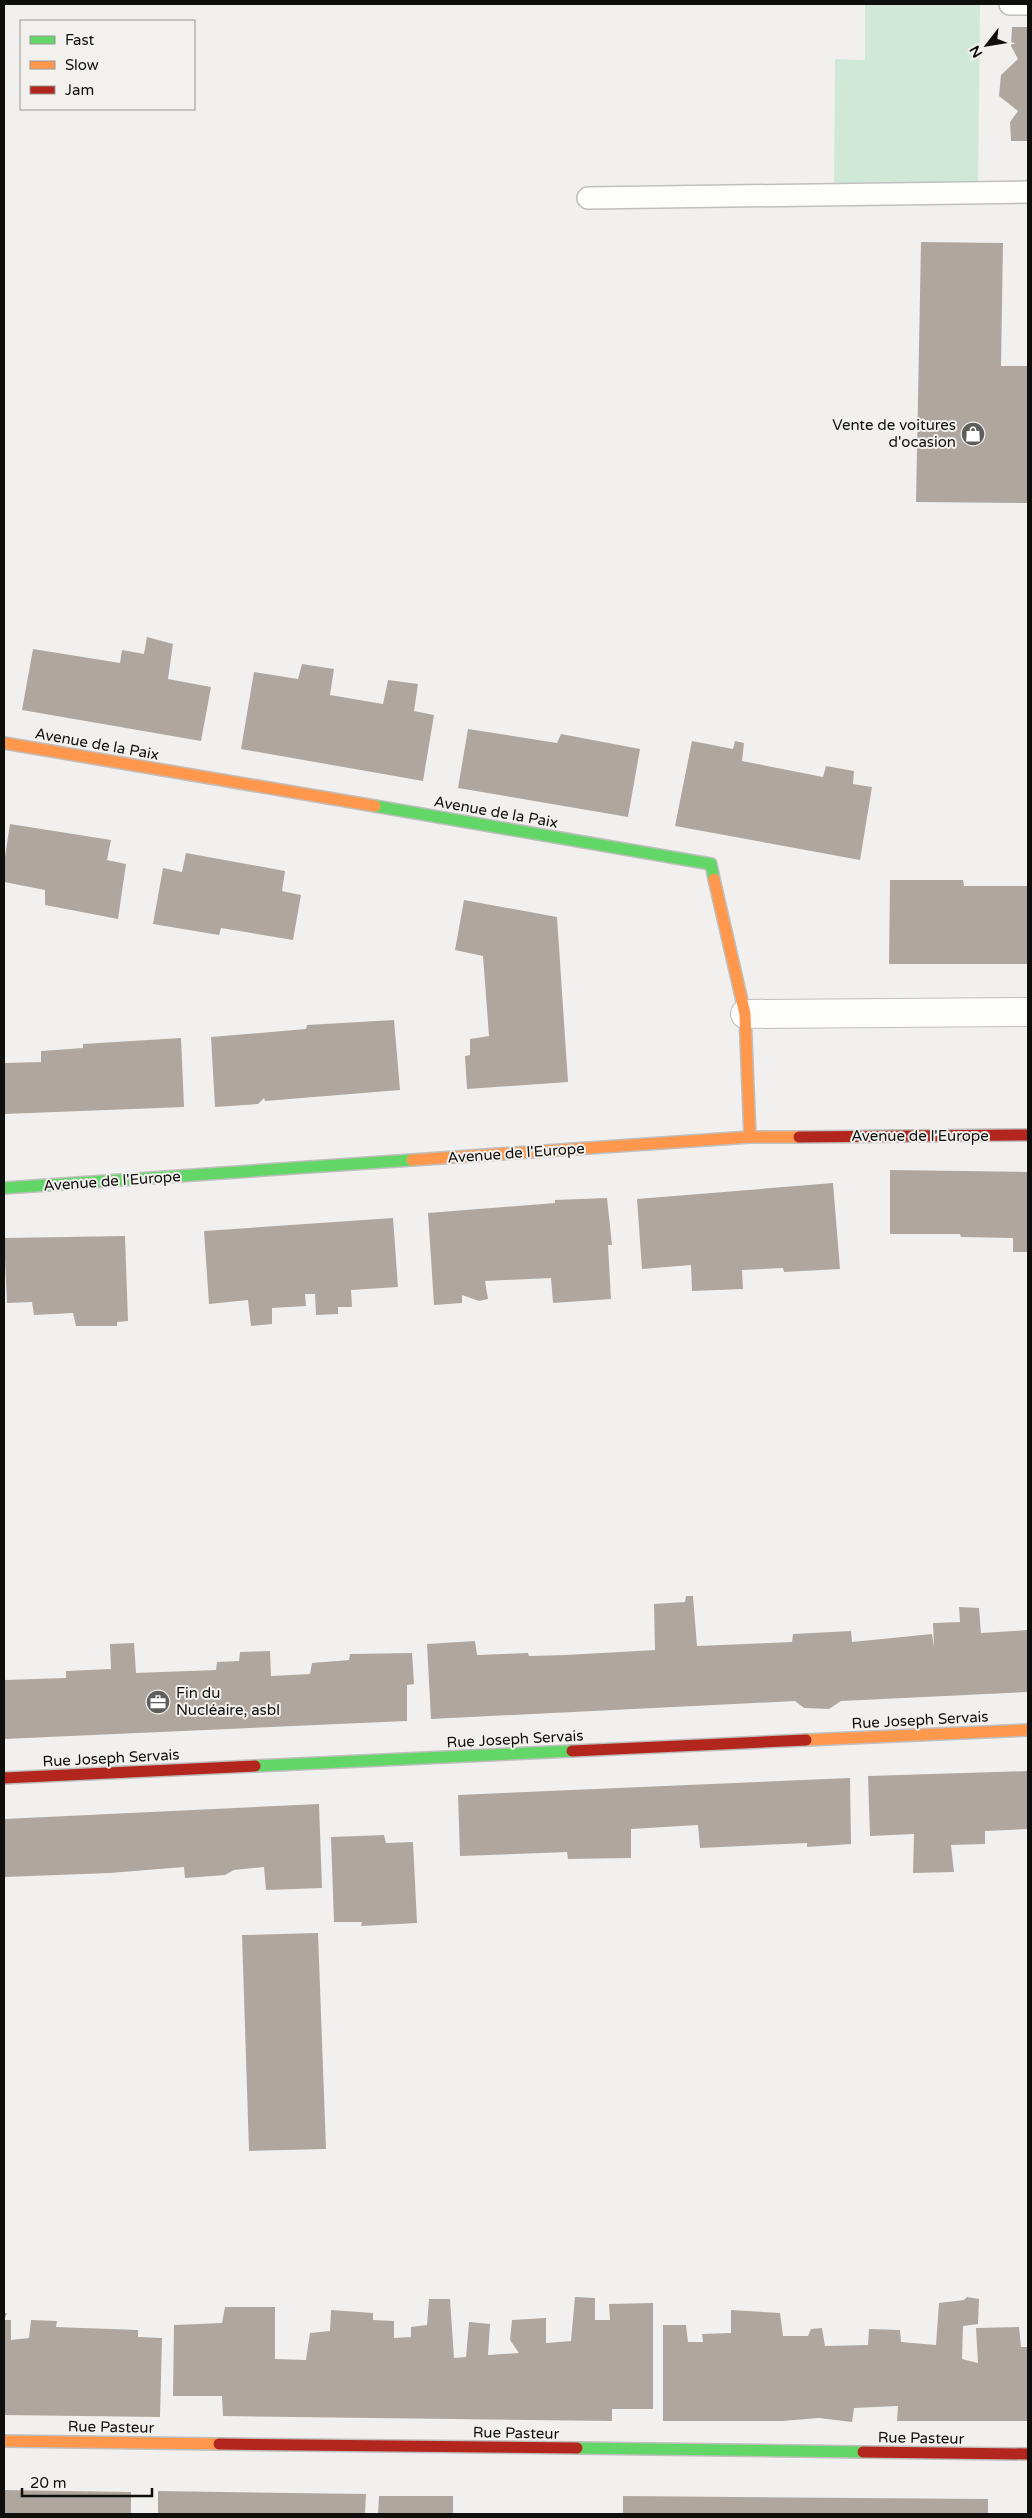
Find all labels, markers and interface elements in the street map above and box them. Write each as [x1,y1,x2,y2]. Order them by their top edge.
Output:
legend [20,20,195,110]
north arrow [962,20,1012,70]
text: Fast [65,31,95,49]
text: N [966,42,986,61]
text: Slow [65,56,99,74]
text: Jam [65,81,94,99]
place label: Vente de voitures d'ocasion [832,416,956,451]
shop icon: Vente de voitures d'ocasion [960,421,986,447]
street label: Avenue de la Paix [34,724,160,764]
street label: Avenue de la Paix [433,792,559,832]
street label: Avenue de l'Europe [851,1127,989,1145]
street label: Avenue de l'Europe [447,1139,585,1167]
street label: Avenue de l'Europe [43,1167,181,1195]
place label: Fin du Nucléaire, asbl [176,1684,280,1719]
office icon: Fin du Nucléaire, asbl [145,1689,171,1715]
street label: Rue Joseph Servais [851,1707,989,1733]
street label: Rue Joseph Servais [446,1726,584,1752]
street label: Rue Joseph Servais [42,1745,180,1771]
street label: Rue Pasteur [68,2417,155,2437]
street label: Rue Pasteur [473,2423,560,2443]
street label: Rue Pasteur [878,2428,965,2448]
scale bar [22,2466,152,2498]
text: 20 m [30,2474,67,2492]

